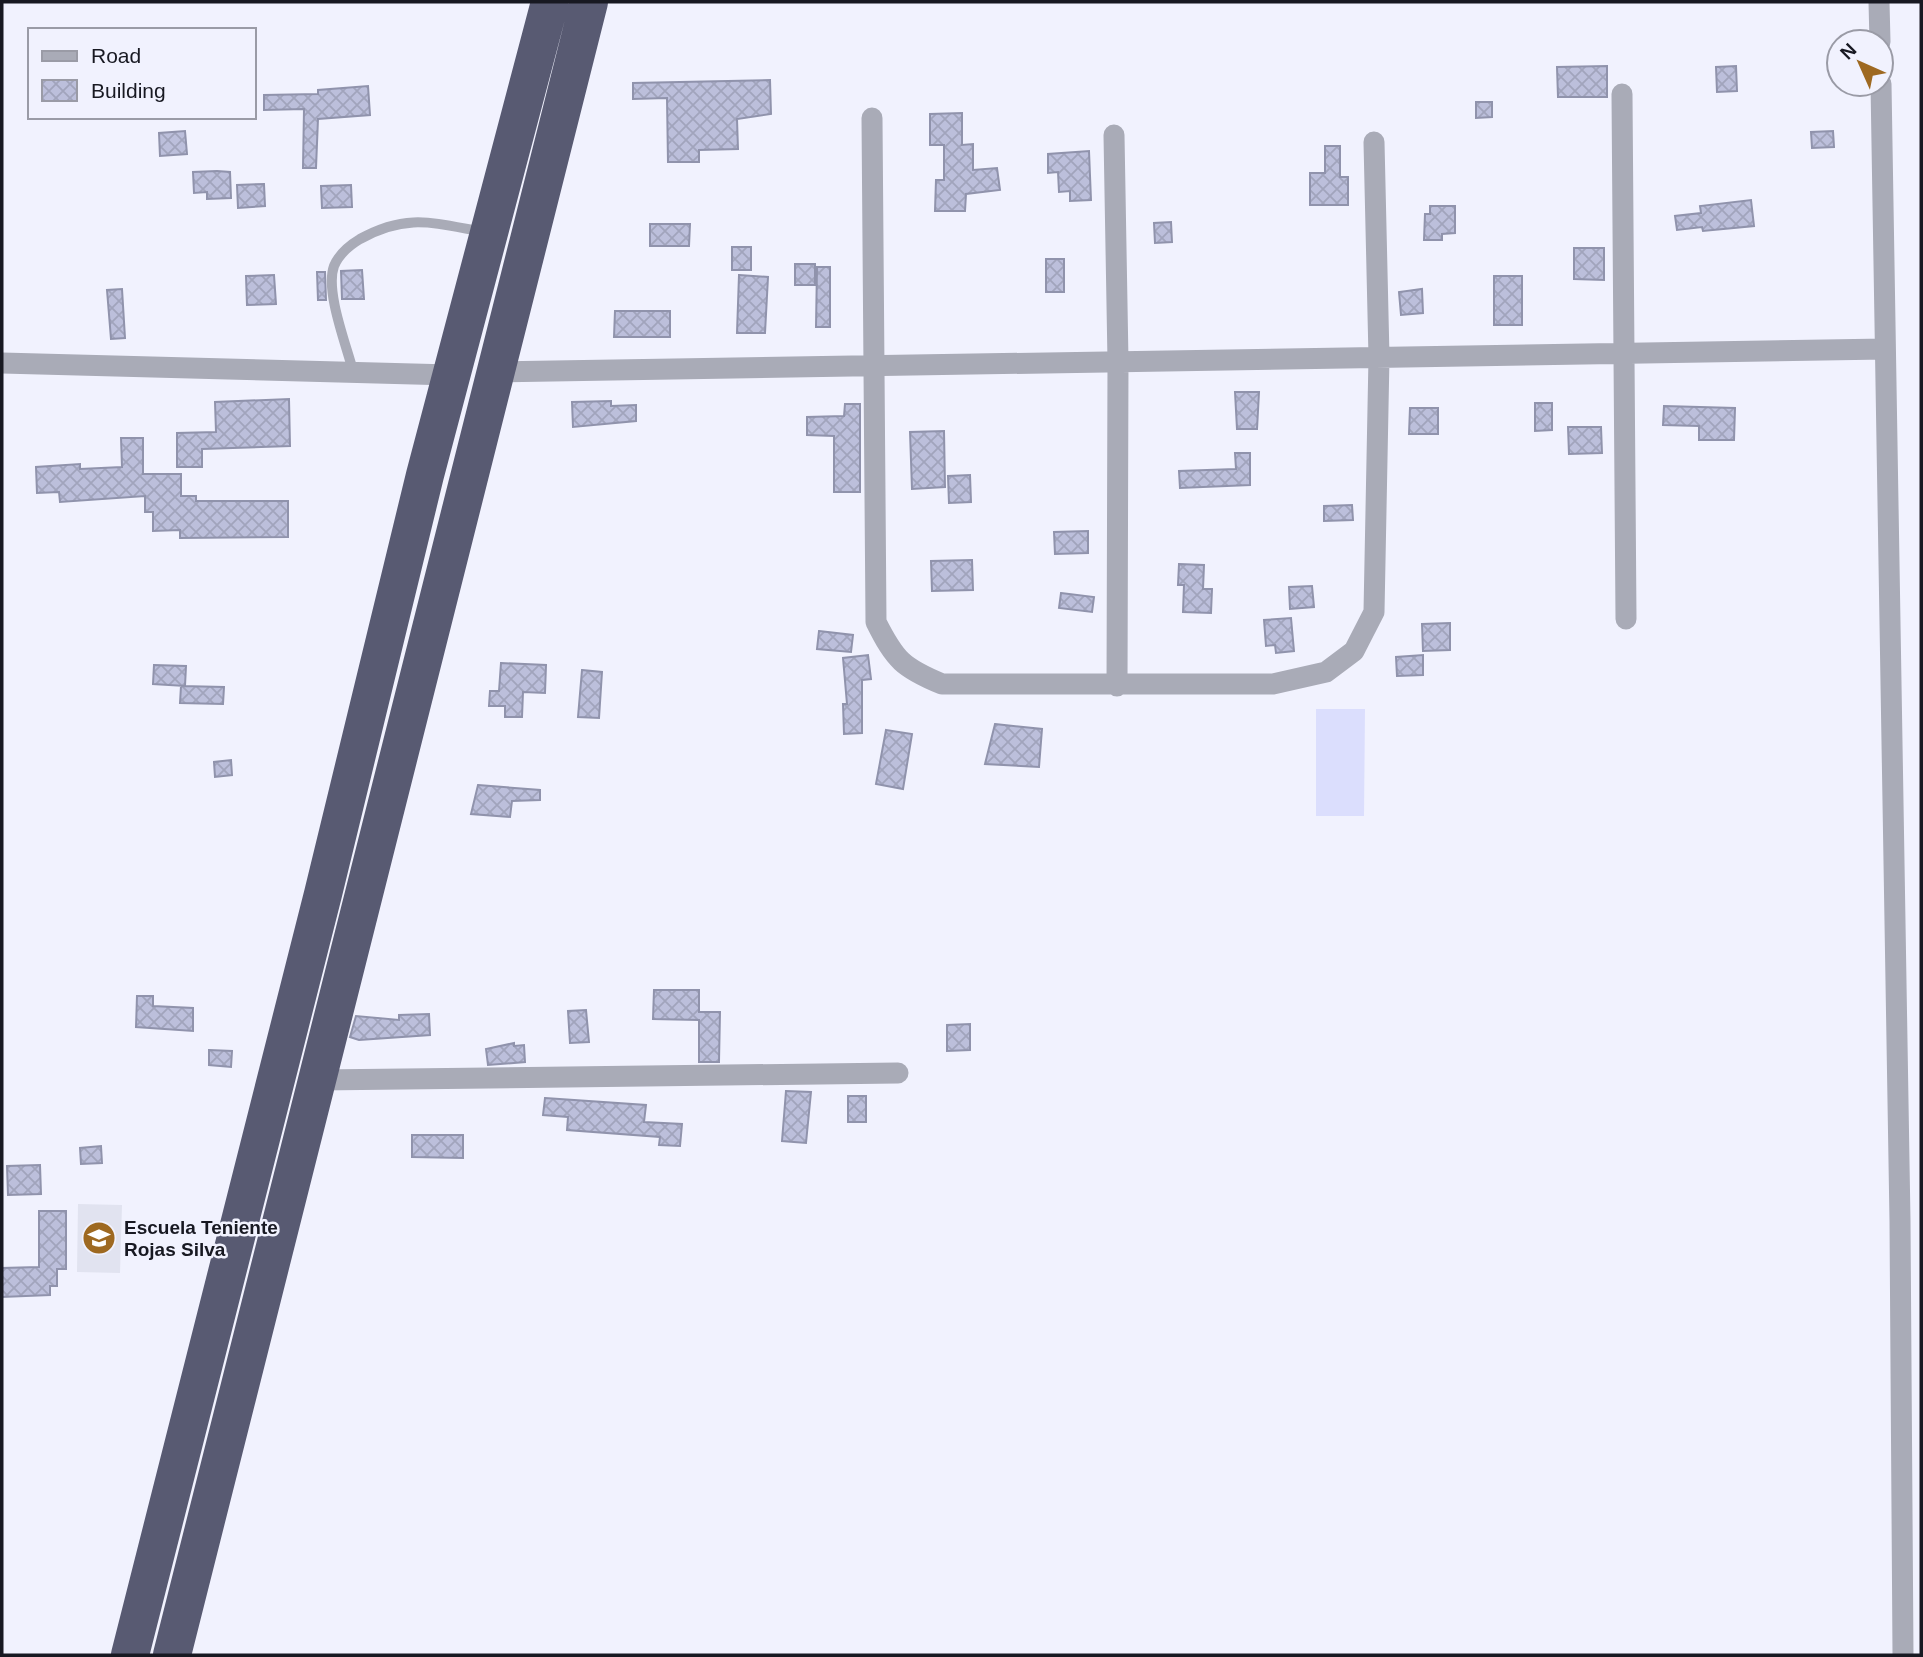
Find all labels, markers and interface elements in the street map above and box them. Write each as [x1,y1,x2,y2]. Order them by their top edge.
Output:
legend [28,28,256,119]
north arrow [1825,28,1895,98]
text: N [1836,39,1861,64]
text: Road [91,44,141,67]
text: Building [91,79,166,102]
place label: Escuela Teniente Rojas Silva [124,1217,278,1260]
school or university icon: Escuela Teniente Rojas Silva [80,1219,118,1257]

